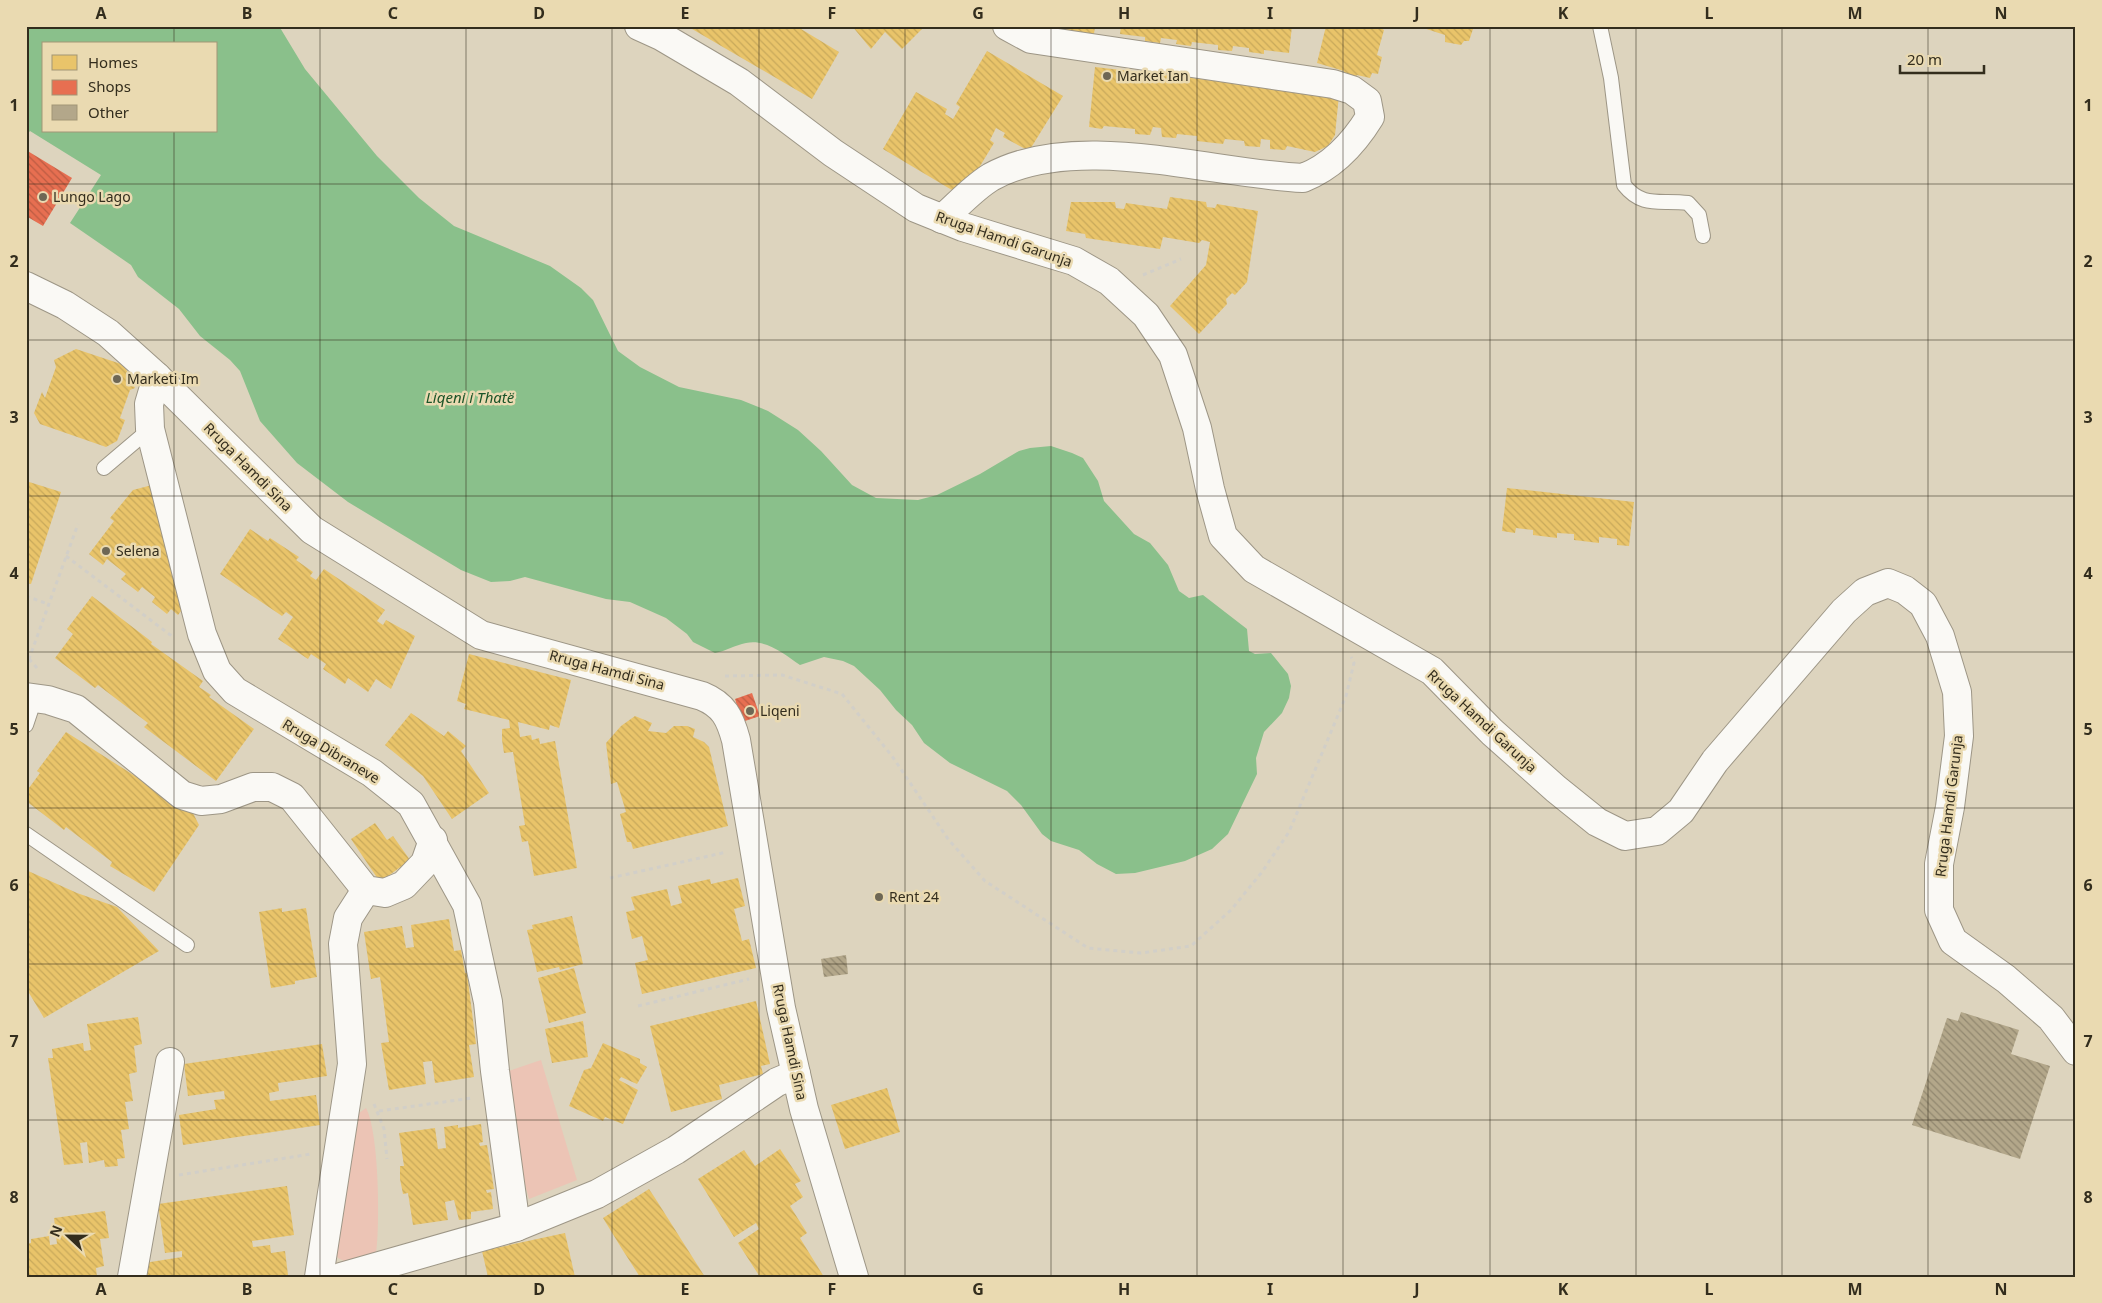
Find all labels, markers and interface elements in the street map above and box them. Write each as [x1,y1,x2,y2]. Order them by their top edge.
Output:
text: A [95,2,107,24]
text: B [242,2,252,24]
text: C [388,2,398,24]
text: D [533,2,545,24]
text: E [681,2,690,24]
text: F [828,2,836,24]
text: G [972,2,984,24]
text: H [1118,2,1130,24]
text: I [1267,2,1273,24]
text: J [1412,2,1420,24]
text: K [1558,2,1569,24]
text: L [1705,2,1714,24]
text: M [1847,2,1863,24]
text: N [1994,2,2008,24]
legend [42,42,218,132]
scale bar [1900,42,1983,74]
text: 20 m [1907,49,1942,69]
text: Homes [88,52,138,72]
place label: Market Ian [1117,66,1189,85]
marker: Market Ian [1101,70,1113,82]
text: Shops [88,76,131,96]
text: 1 [9,94,19,116]
text: 1 [2083,94,2093,116]
text: Other [88,102,129,122]
place label: Lungo Lago [53,187,131,206]
marker: Lungo Lago [37,191,49,203]
street label: Rruga Hamdi Garunja [933,206,1075,271]
text: 2 [9,250,19,272]
text: 2 [2083,250,2093,272]
place label: Marketi Im [127,369,199,388]
marker: Marketi Im [111,373,123,385]
water label: Liqeni i Thatë [426,387,515,407]
text: 3 [9,406,19,428]
text: 3 [2083,406,2093,428]
street label: Rruga Hamdi Sina [200,418,297,515]
place label: Selena [116,541,160,560]
marker: Selena [100,545,112,557]
text: 4 [9,562,19,584]
text: 4 [2083,562,2093,584]
street label: Rruga Hamdi Sina [548,645,667,694]
street label: Rruga Hamdi Garunja [1424,665,1541,776]
place label: Liqeni [760,701,800,720]
marker: Liqeni [744,705,756,717]
street label: Rruga Dibraneve [279,714,384,787]
text: 5 [9,718,19,740]
text: 5 [2083,718,2093,740]
street label: Rruga Hamdi Garunja [1930,734,1967,878]
text: 6 [9,874,19,896]
text: 6 [2083,874,2093,896]
place label: Rent 24 [889,887,939,906]
marker: Rent 24 [873,891,885,903]
street label: Rruga Hamdi Sina [769,982,812,1102]
text: 7 [9,1030,19,1052]
text: 7 [2083,1030,2093,1052]
text: 8 [9,1186,19,1208]
text: 8 [2083,1186,2093,1208]
north arrow [42,1210,92,1260]
text: N [45,1222,66,1240]
text: A [95,1278,107,1300]
text: B [242,1278,252,1300]
text: C [388,1278,398,1300]
text: D [533,1278,545,1300]
text: E [681,1278,690,1300]
text: F [828,1278,836,1300]
text: G [972,1278,984,1300]
text: H [1118,1278,1130,1300]
text: I [1267,1278,1273,1300]
text: J [1412,1278,1420,1300]
text: K [1558,1278,1569,1300]
text: L [1705,1278,1714,1300]
text: M [1847,1278,1863,1300]
text: N [1994,1278,2008,1300]

